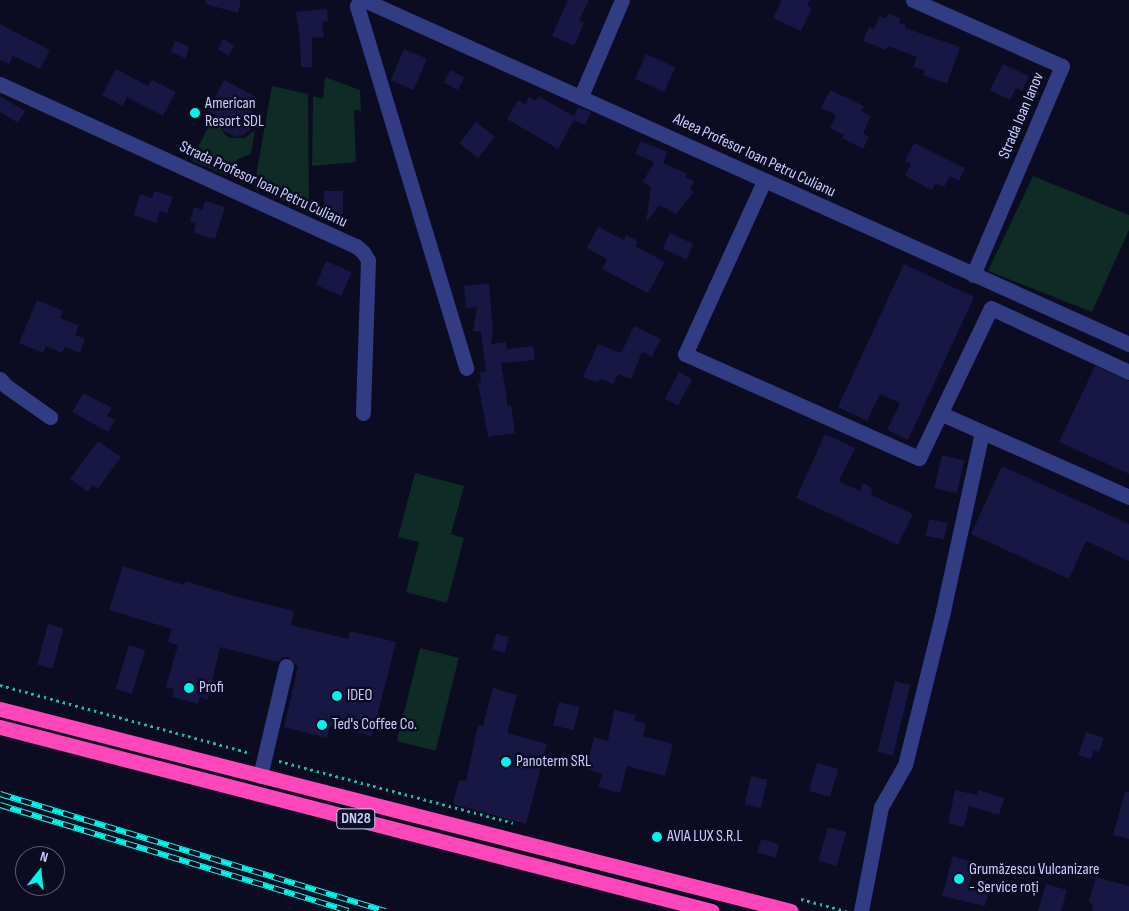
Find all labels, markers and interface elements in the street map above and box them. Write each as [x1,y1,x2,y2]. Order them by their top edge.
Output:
street label: Strada Ioan Ianov [995,70,1049,162]
place label: American Resort SDL [205,94,264,132]
marker: American Resort SDL [189,107,201,119]
street label: Aleea Profesor Ioan Petru Culianu [670,110,838,202]
street label: Strada Profesor Ioan Petru Culianu [176,138,350,232]
place label: Profi [199,678,224,698]
marker: Profi [183,682,195,694]
place label: IDEO [347,686,372,706]
marker: IDEO [331,690,343,702]
place label: Ted's Coffee Co. [332,715,417,735]
marker: Ted's Coffee Co. [316,719,328,731]
place label: Panoterm SRL [516,752,591,772]
marker: Panoterm SRL [500,756,512,768]
road number: DN28 [336,806,376,832]
place label: AVIA LUX S.R.L [667,827,742,847]
marker: AVIA LUX S.R.L [651,831,663,843]
north arrow [15,846,65,896]
text: N [38,848,50,866]
place label: Grumăzescu Vulcanizare - Service roți [969,860,1100,898]
marker: Grumăzescu Vulcanizare - Service roți [953,873,965,885]

